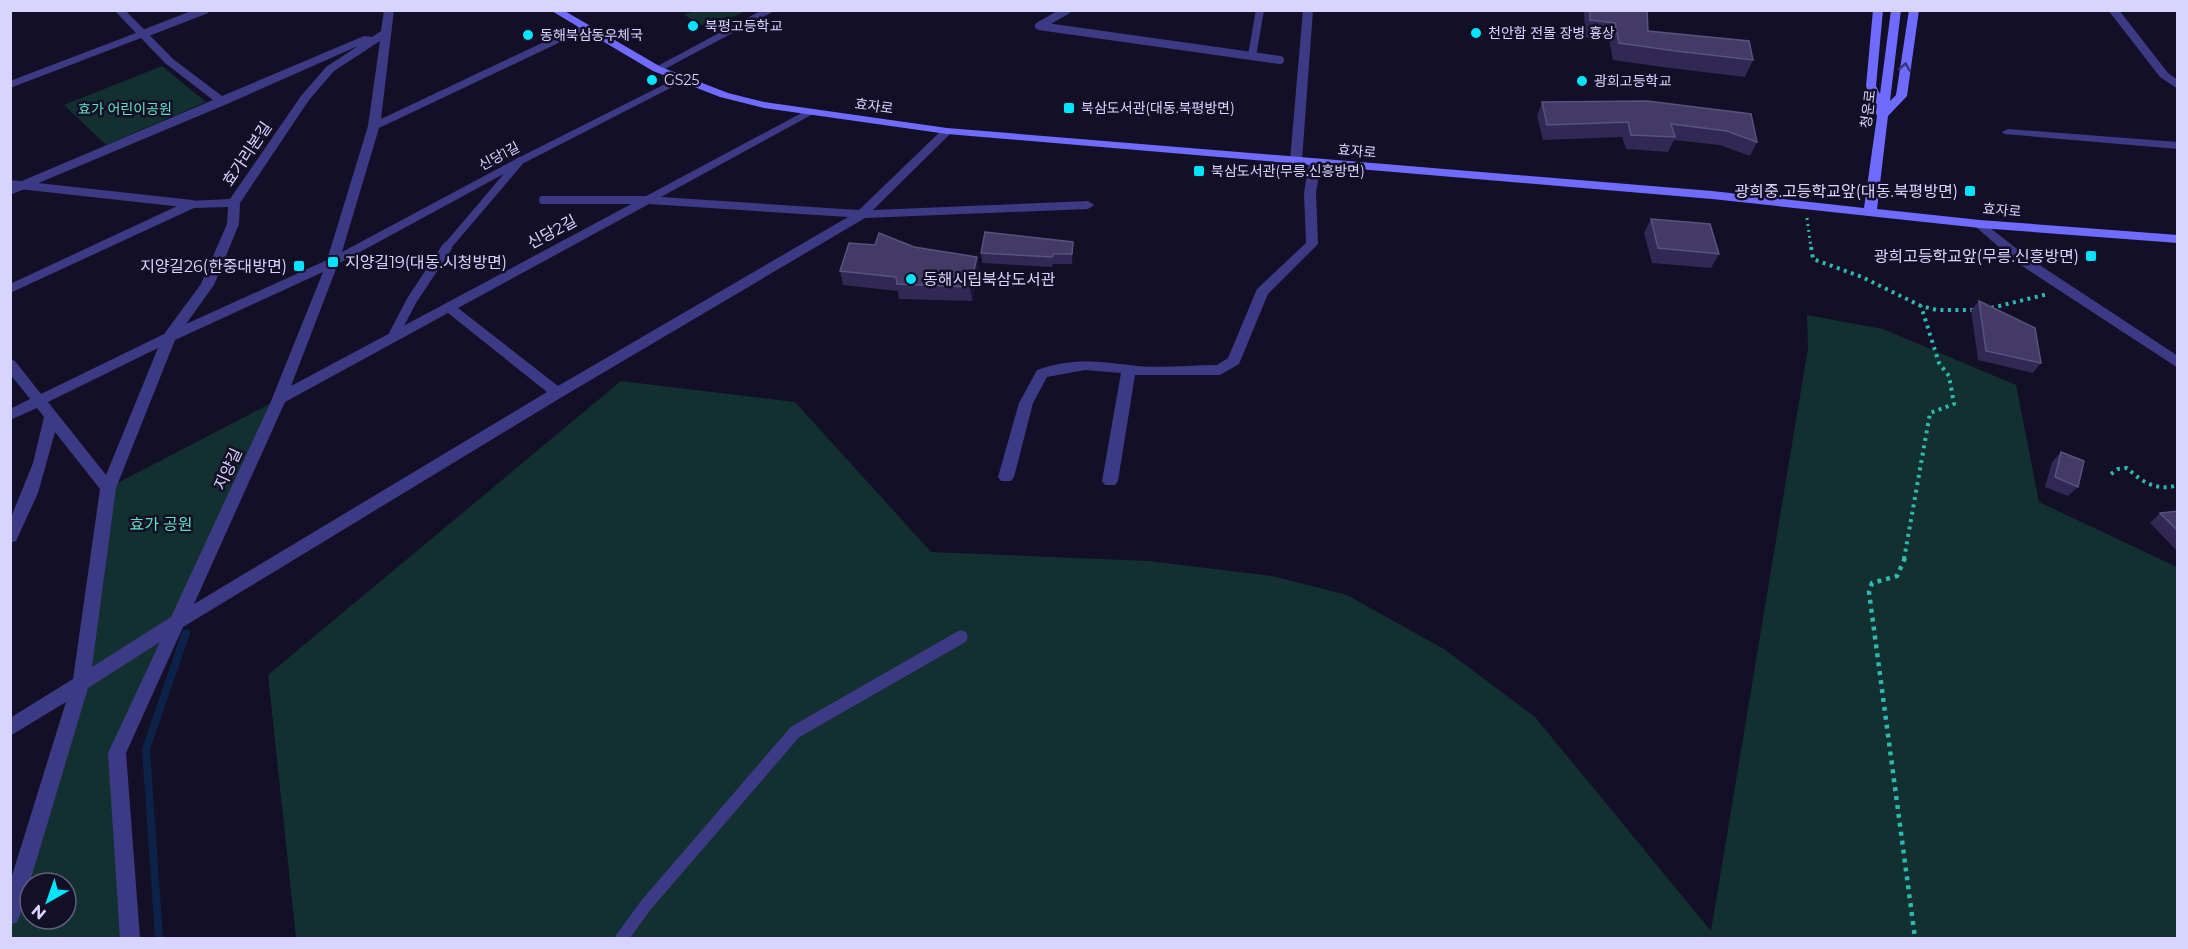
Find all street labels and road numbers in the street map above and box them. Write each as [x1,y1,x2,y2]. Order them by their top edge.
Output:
street label: 청운로 [1857,89,1879,129]
street label: 효자로 [854,94,895,118]
street label: 효가리본길 [219,118,275,190]
street label: 신당1길 [475,138,523,174]
street label: 효자로 [1337,140,1377,162]
street label: 효자로 [1982,199,2022,221]
street label: 신당2길 [524,211,580,253]
street label: 지양길 [210,445,246,493]

